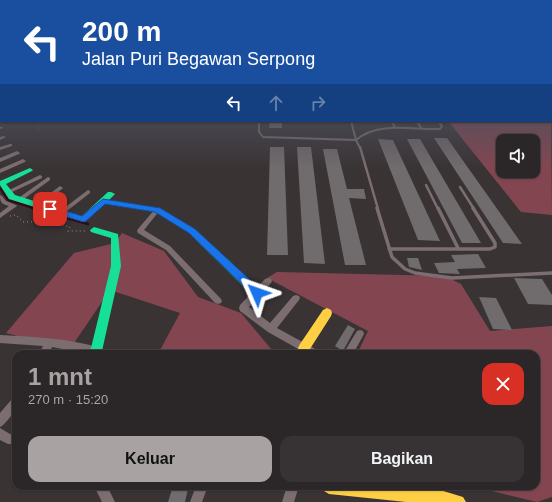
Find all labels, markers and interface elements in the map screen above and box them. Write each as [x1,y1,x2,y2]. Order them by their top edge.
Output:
icon: left [16,16,68,68]
text: 200 m [82,16,161,47]
text: Jalan Puri Begawan Serpong [82,49,315,69]
icon: left [223,92,245,114]
icon: ahead [265,92,287,114]
icon: right [307,92,329,114]
map controls [496,134,540,178]
button: sound [496,134,540,178]
pin [33,192,67,226]
icon: arrive [39,198,61,220]
position arrow [236,272,278,314]
text: 1 mnt [28,363,92,390]
button: close [482,363,524,405]
text: 270 m · 15:20 [28,392,108,407]
button: Keluar [28,436,272,482]
button: Bagikan [280,436,524,482]

